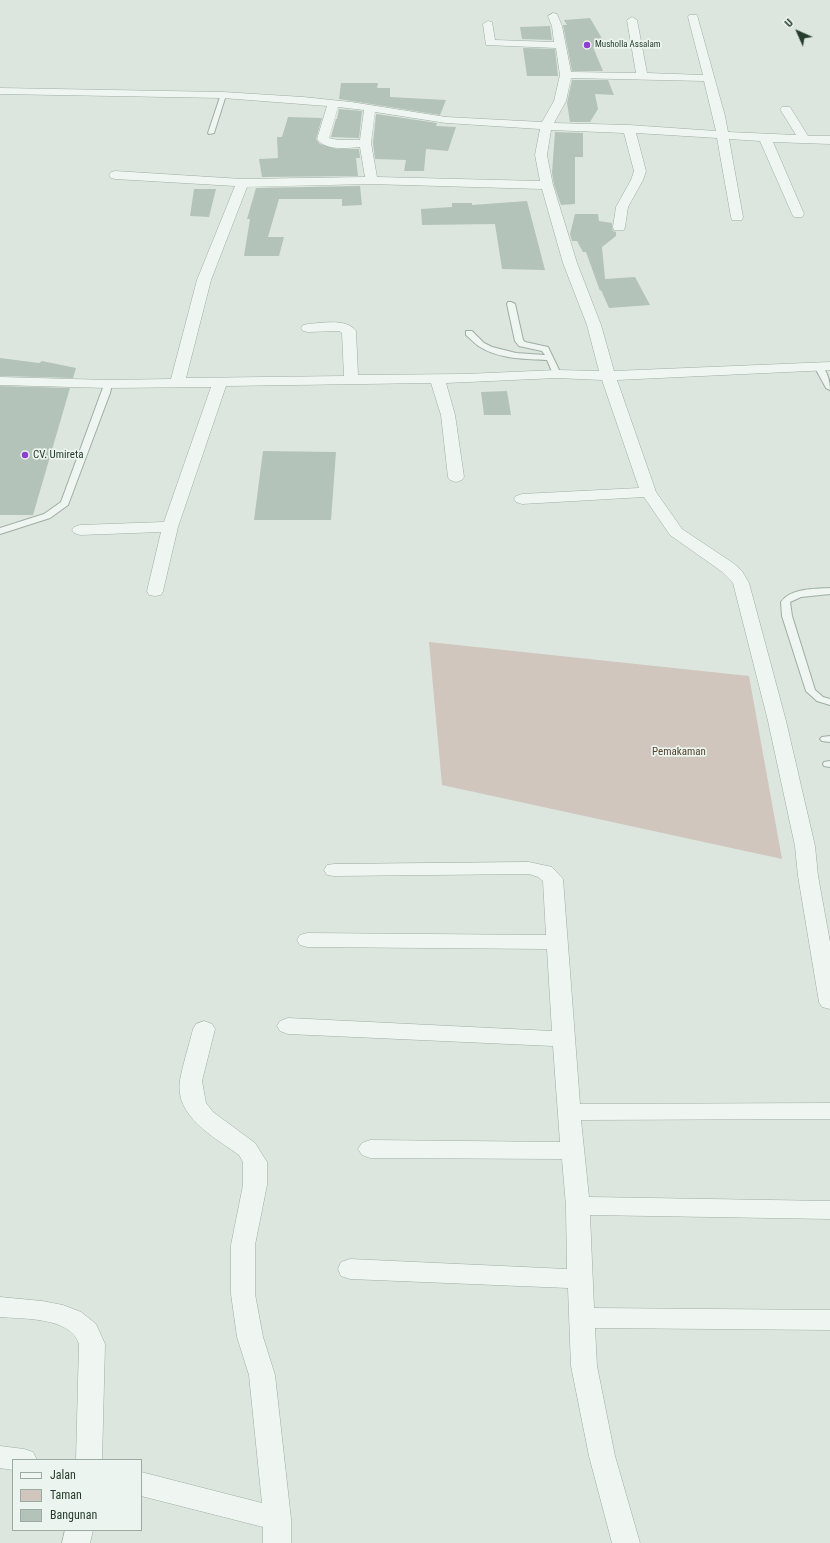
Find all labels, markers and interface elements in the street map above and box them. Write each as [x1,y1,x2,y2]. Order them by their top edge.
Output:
north arrow [778,12,818,52]
text: U [782,16,796,30]
marker: Musholla Assalam [582,40,592,50]
place label: Musholla Assalam [595,40,660,50]
place label: CV. Umireta [33,448,84,462]
marker: CV. Umireta [20,450,30,460]
park label: Pemakaman [652,745,706,759]
legend [12,1459,142,1531]
text: Jalan [50,1468,76,1482]
text: Taman [50,1488,82,1502]
text: Bangunan [50,1508,97,1522]

